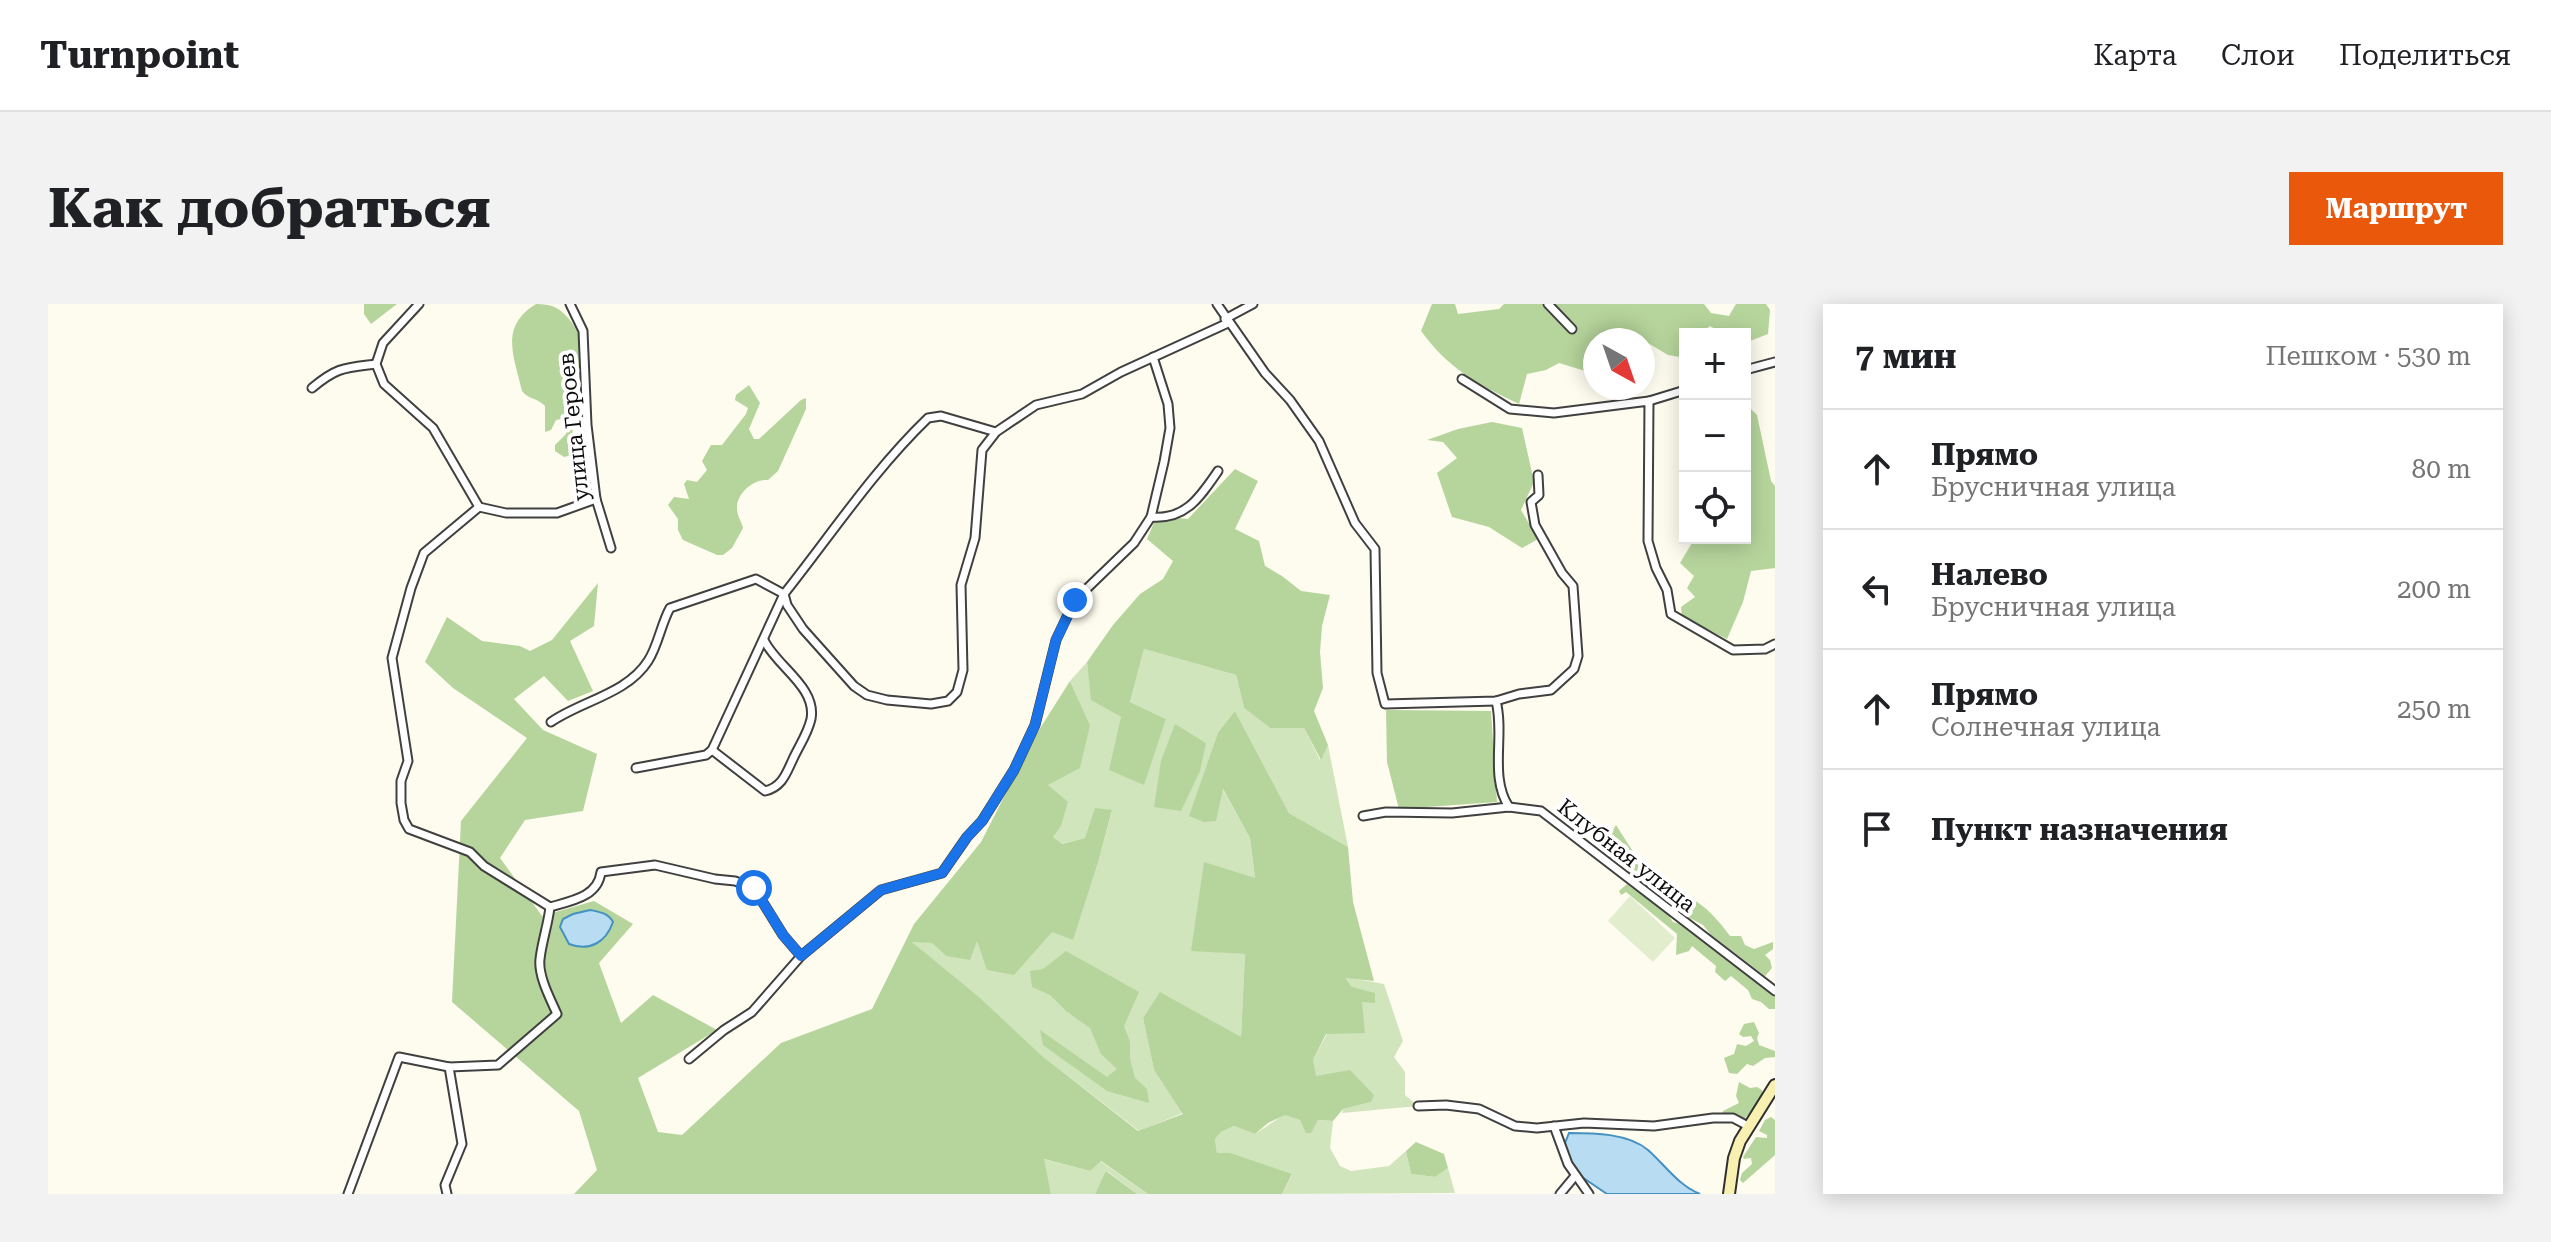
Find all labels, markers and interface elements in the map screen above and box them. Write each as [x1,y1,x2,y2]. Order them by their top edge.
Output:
text: Turnpoint [40,33,239,77]
text: Карта [2093,39,2177,72]
text: Слои [2221,39,2295,72]
text: Поделиться [2339,39,2511,72]
button: Маршрут [2289,172,2503,245]
text: Как добраться [48,175,491,241]
north arrow [1583,328,1655,400]
map controls [1679,328,1751,544]
button: + [1679,328,1751,400]
text: 7 мин [1855,336,1957,376]
text: Пешком · 530 m [2265,341,2471,371]
street label: улица Героев [553,352,594,502]
button: − [1679,400,1751,472]
text: Прямо [1931,437,2038,472]
icon: ahead [1855,447,1899,491]
text: 80 m [2412,454,2471,484]
button: locate [1679,472,1751,544]
text: Брусничная улица [1931,472,2176,502]
text: Налево [1931,557,2048,592]
icon: left [1855,567,1899,611]
text: 200 m [2397,574,2471,604]
route end [1057,582,1093,618]
text: Брусничная улица [1931,592,2176,622]
text: Прямо [1931,677,2038,712]
icon: ahead [1855,687,1899,731]
text: 250 m [2397,694,2471,724]
text: Солнечная улица [1931,712,2161,742]
street label: Клубная улица [1553,794,1701,917]
icon: arrive [1855,807,1899,851]
text: Пункт назначения [1931,812,2228,847]
route start [736,870,772,906]

